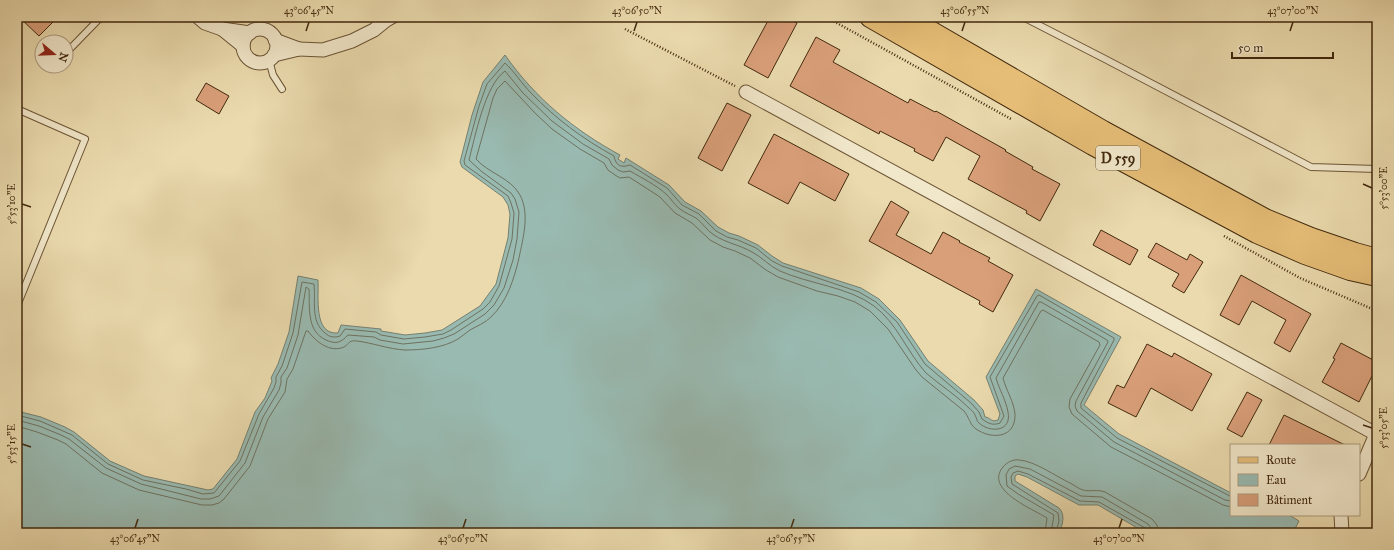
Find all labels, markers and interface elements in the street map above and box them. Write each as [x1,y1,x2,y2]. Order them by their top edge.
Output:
text: 43°06'45"N [284,5,335,17]
text: 43°06'50"N [612,5,663,17]
text: 43°06'55"N [940,5,990,17]
text: 43°07'00"N [1267,5,1319,17]
north arrow [34,34,74,74]
scale bar [1232,34,1333,60]
text: 50 m [1238,41,1263,55]
text: N [55,51,71,64]
road number: D 559 [1096,146,1140,170]
text: 5°53'00"E [1378,167,1390,209]
text: 5°53'10"E [6,184,18,224]
text: 5°53'05"E [1378,407,1390,449]
text: 5°53'15"E [6,424,18,464]
legend [1230,444,1360,516]
text: Route [1266,453,1296,467]
text: Eau [1266,473,1287,487]
text: Bâtiment [1266,493,1313,507]
text: 43°06'45"N [110,533,161,545]
text: 43°06'50"N [438,533,489,545]
text: 43°06'55"N [766,533,816,545]
text: 43°07'00"N [1093,533,1145,545]

